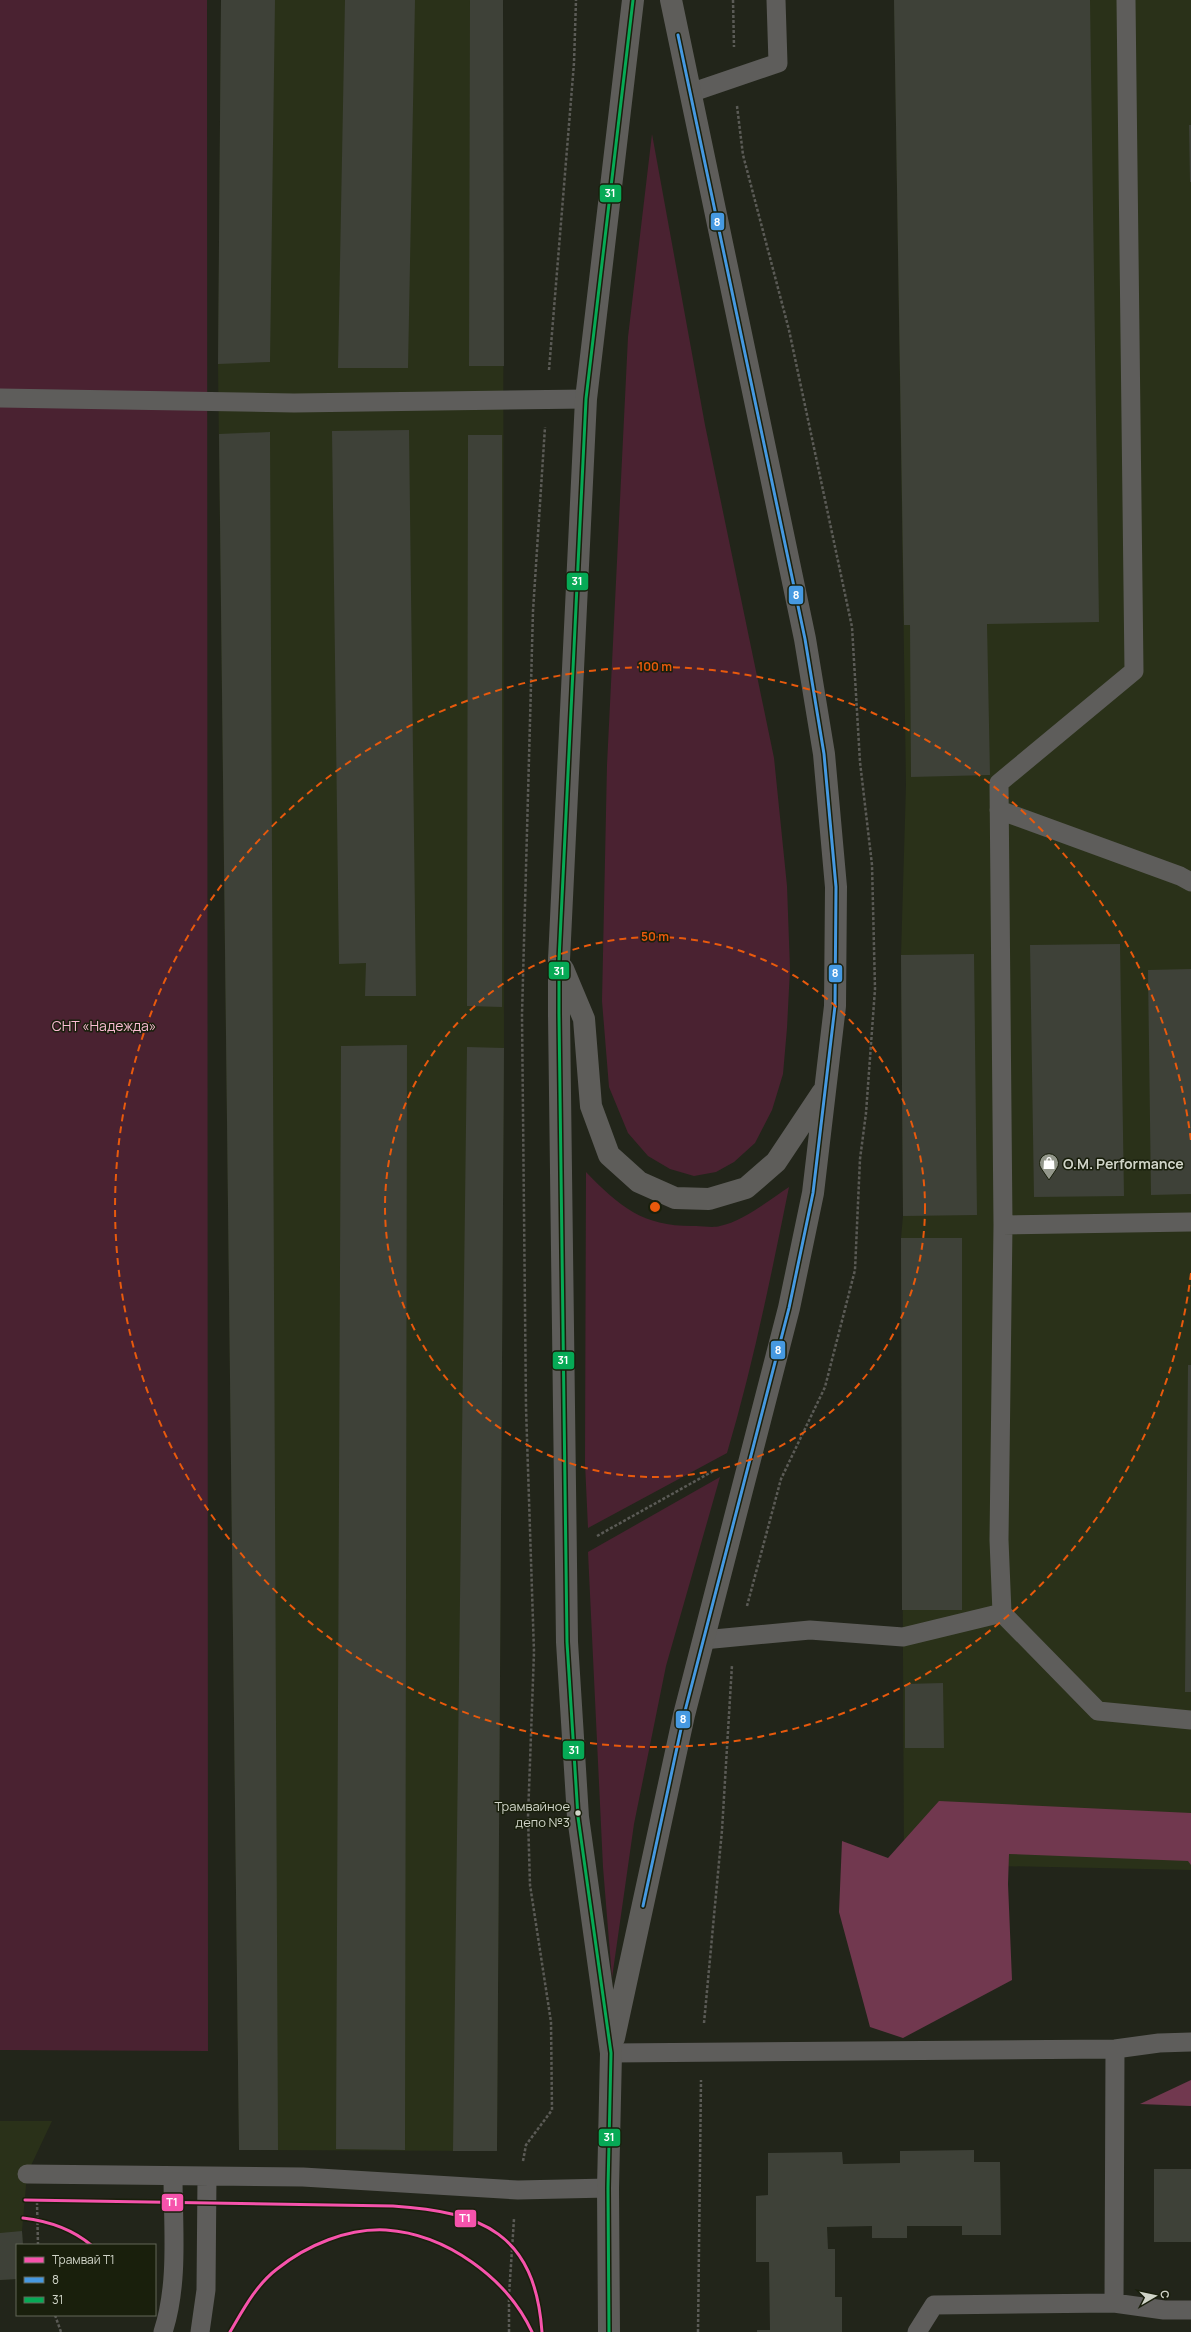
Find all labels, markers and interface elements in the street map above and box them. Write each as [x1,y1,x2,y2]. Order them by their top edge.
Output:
line badge: 31 [599,184,622,203]
text: 31 [604,185,616,200]
line badge: 8 [710,212,725,231]
text: 8 [714,214,721,229]
line badge: 31 [566,572,589,591]
text: 31 [571,573,583,588]
line badge: 8 [788,585,804,605]
text: 8 [793,587,800,602]
text: 100 m [638,658,672,675]
text: 50 m [641,928,669,945]
line badge: 31 [548,961,570,980]
text: 31 [553,963,565,978]
line badge: 8 [828,964,843,983]
text: 8 [832,965,839,980]
park label: СНТ «Надежда» [52,1016,156,1035]
shop icon: O.M. Performance [1038,1152,1060,1180]
place label: O.M. Performance [1063,1154,1184,1173]
centre of rings [648,1200,662,1214]
line badge: 8 [770,1340,786,1360]
text: 8 [775,1342,782,1357]
line badge: 31 [552,1351,575,1370]
text: 31 [557,1352,569,1367]
line badge: 8 [675,1710,691,1729]
text: 8 [680,1711,687,1726]
line badge: 31 [562,1740,585,1760]
text: 31 [568,1742,580,1757]
place label: Трамвайное депо №3 [494,1797,570,1831]
marker: Трамвайное депо №3 [573,1808,583,1818]
line badge: 31 [598,2128,621,2147]
text: 31 [603,2129,615,2144]
line badge: T1 [161,2193,184,2212]
text: T1 [166,2194,178,2209]
line badge: T1 [454,2209,477,2228]
text: T1 [459,2210,471,2225]
legend [16,2244,156,2316]
text: Трамвай T1 [52,2251,115,2268]
text: 8 [52,2271,59,2288]
north arrow [1135,2276,1175,2316]
text: С [1157,2289,1173,2300]
text: 31 [52,2291,63,2308]

